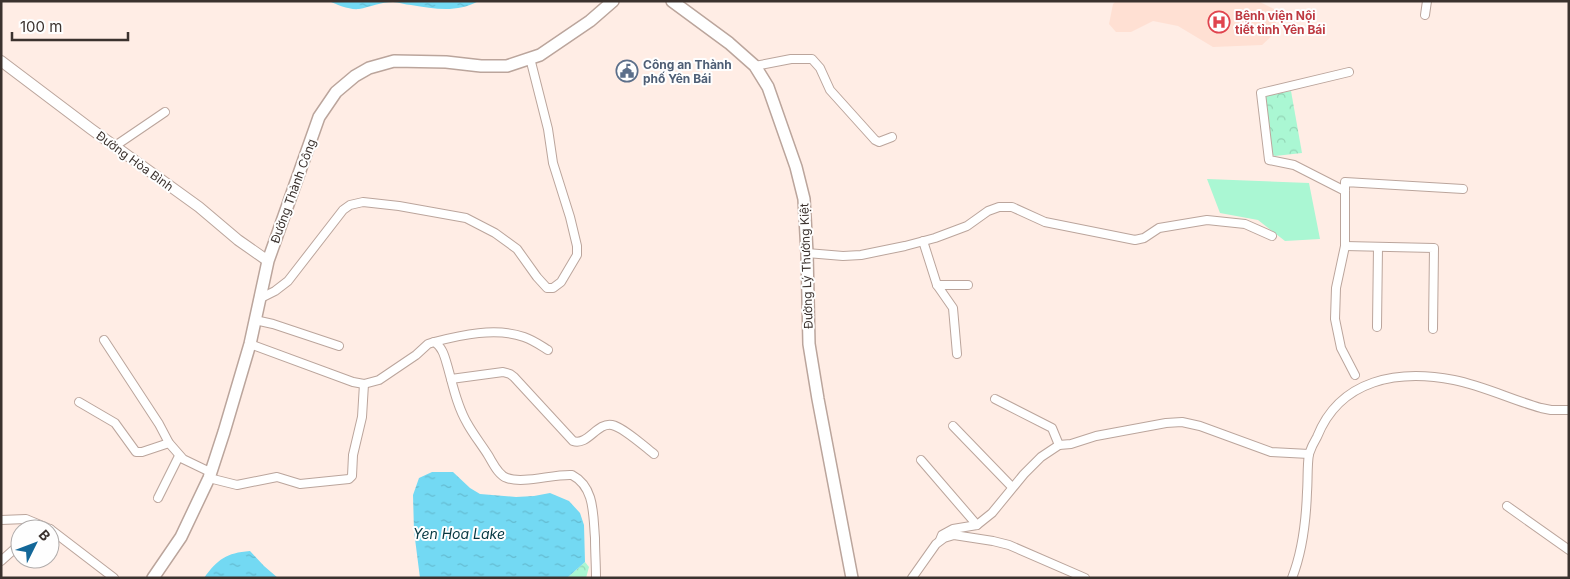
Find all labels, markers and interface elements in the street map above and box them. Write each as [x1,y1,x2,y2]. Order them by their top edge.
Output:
place label: Bệnh viện Nội tiết tỉnh Yên Bái [1235,8,1326,37]
scale bar [12,10,129,42]
hospital icon: Bệnh viện Nội tiết tỉnh Yên Bái [1207,10,1231,34]
text: 100 m [20,17,62,36]
place label: Công an Thành phố Yên Bái [643,57,732,86]
public building icon: Công an Thành phố Yên Bái [615,59,639,83]
street label: Đường Hòa Bình [93,128,177,194]
street label: Đường Thành Công [267,137,319,245]
street label: Đường Lý Thường Kiệt [796,203,816,329]
north arrow [10,519,60,569]
water label: Yen Hoa Lake [413,525,505,542]
text: B [36,526,54,544]

